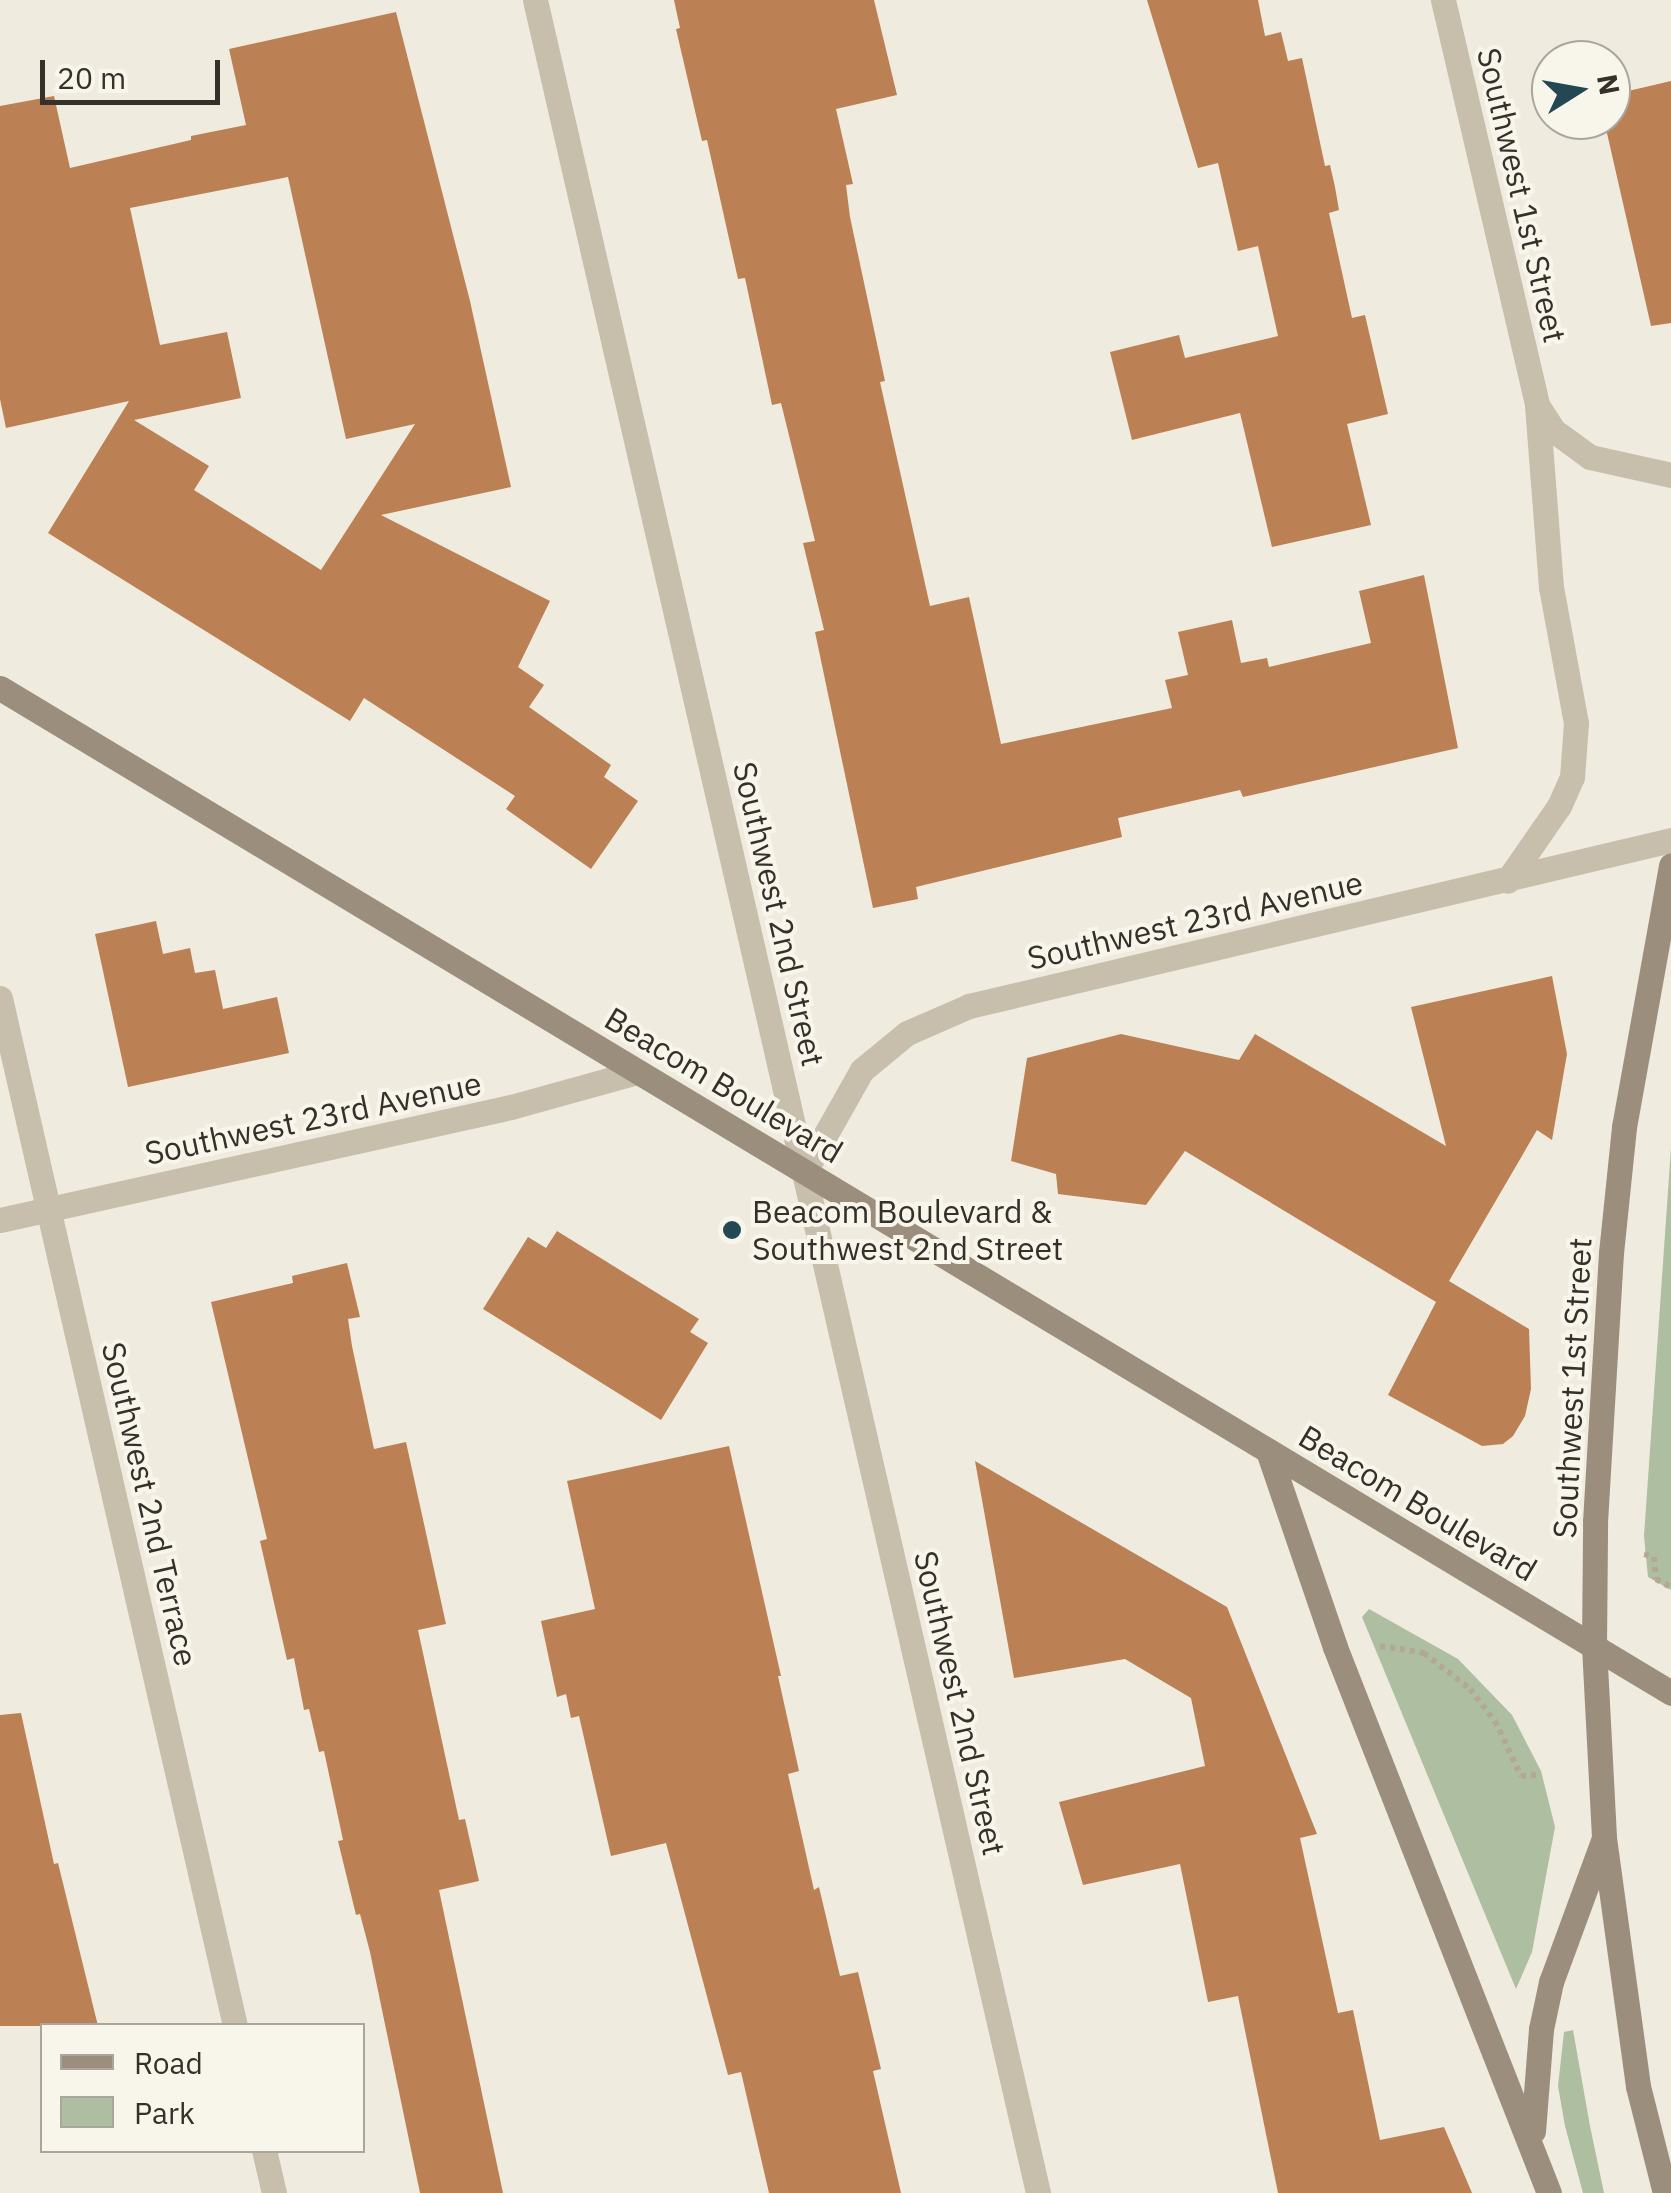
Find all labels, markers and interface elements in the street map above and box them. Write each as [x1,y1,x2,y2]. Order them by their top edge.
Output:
scale bar [45,40,225,102]
north arrow [1531,40,1631,140]
street label: Southwest 1st Street [1469,44,1575,346]
text: 20 m [57,58,126,97]
text: N [1589,71,1629,98]
street label: Southwest 2nd Street [725,758,833,1070]
street label: Southwest 23rd Avenue [1024,863,1366,977]
street label: Beacom Boulevard [598,999,850,1171]
street label: Southwest 23rd Avenue [141,1064,485,1172]
place label: Beacom Boulevard & Southwest 2nd Street [752,1193,1063,1268]
marker: Beacom Boulevard & Southwest 2nd Street [721,1219,743,1241]
street label: Southwest 1st Street [1545,1237,1599,1539]
street label: Southwest 2nd Terrace [94,1338,206,1670]
street label: Beacom Boulevard [1292,1417,1544,1589]
street label: Southwest 2nd Street [906,1547,1014,1859]
legend [40,2023,365,2153]
text: Road [134,2043,203,2082]
text: Park [134,2093,195,2132]

